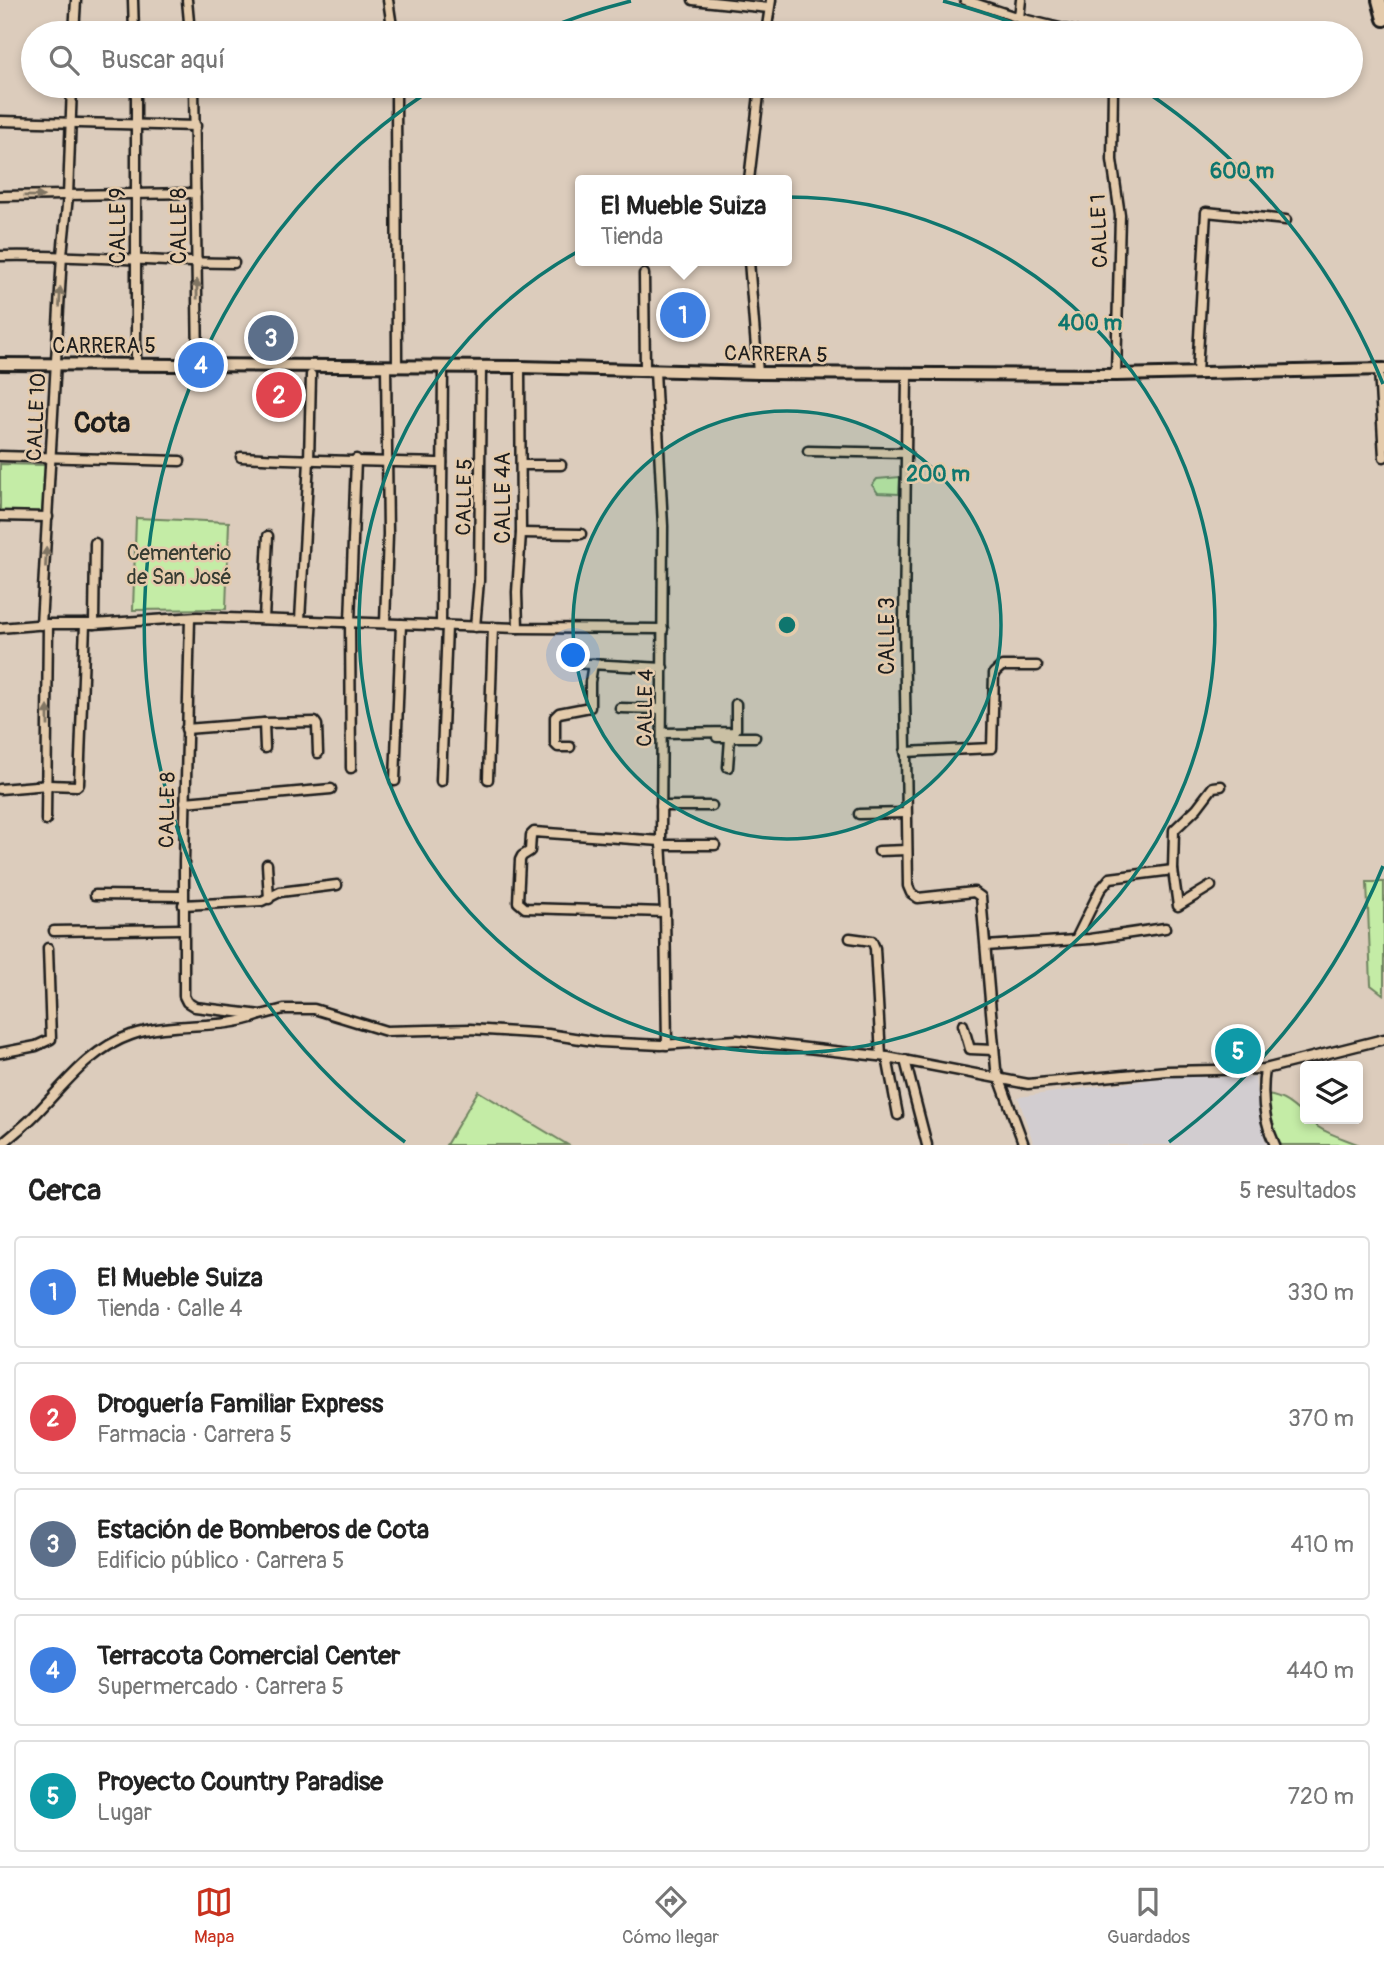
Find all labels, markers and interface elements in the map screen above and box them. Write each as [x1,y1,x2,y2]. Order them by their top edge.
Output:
search box [21,21,1363,98]
icon: search [45,41,83,79]
text: Buscar aquí [101,44,225,76]
text: 600 m [1210,158,1274,185]
popup [575,175,792,266]
street label: CALLE 9 [105,188,132,264]
street label: CALLE 8 [166,188,193,264]
one-way arrow [23,190,45,202]
text: El Mueble Suiza [601,190,766,222]
street label: CALLE 1 [1085,194,1114,268]
text: Tienda [601,222,663,251]
one-way arrow [191,277,203,299]
one-way arrow [54,286,65,308]
pin: 1 [660,289,706,341]
text: 400 m [1058,310,1122,337]
pin: 3 [248,312,294,364]
street label: CARRERA 5 [52,333,156,360]
pin: 4 [178,339,224,391]
street label: CARRERA 5 [724,340,828,369]
pin: 2 [256,369,302,421]
street label: CALLE 10 [21,372,52,462]
district label: Cota [74,406,130,441]
street label: CALLE 4A [490,452,517,544]
street label: CALLE 5 [450,458,479,536]
text: 200 m [906,461,970,488]
park label: Cementerio de San José [126,540,232,591]
one-way arrow [40,546,51,568]
street label: CALLE 3 [874,597,901,675]
centre of rings [775,613,799,637]
your location [556,638,590,672]
street label: CALLE 4 [631,669,660,747]
one-way arrow [42,705,54,727]
street label: CALLE 8 [153,772,182,848]
pin: 5 [1215,1025,1261,1077]
map controls [1300,1061,1363,1124]
button: layers [1300,1061,1363,1124]
text: Cerca [28,1172,101,1209]
text: 5 resultados [1239,1176,1356,1205]
text: El Mueble Suiza [97,1262,263,1294]
text: 1 [49,1278,58,1307]
text: 330 m [1287,1278,1354,1307]
text: Tienda · Calle 4 [97,1294,243,1323]
text: Droguería Familiar Express [97,1388,383,1420]
text: 2 [47,1404,59,1433]
text: 370 m [1288,1404,1354,1433]
text: Farmacia · Carrera 5 [97,1420,292,1449]
text: Estación de Bomberos de Cota [97,1514,429,1546]
text: 3 [47,1530,59,1559]
text: 410 m [1291,1530,1354,1559]
text: Edificio público · Carrera 5 [97,1546,345,1575]
text: Terracota Comercial Center [97,1640,400,1672]
text: 4 [46,1656,60,1685]
text: 440 m [1286,1656,1354,1685]
text: Supermercado · Carrera 5 [97,1672,344,1701]
text: Proyecto Country Paradise [97,1766,383,1798]
text: 5 [47,1782,59,1811]
text: 720 m [1288,1782,1354,1811]
text: Lugar [97,1798,152,1827]
tab: Mapa [194,1883,234,1949]
tab: Cómo llegar [622,1883,719,1949]
tab: Guardados [1107,1883,1190,1949]

